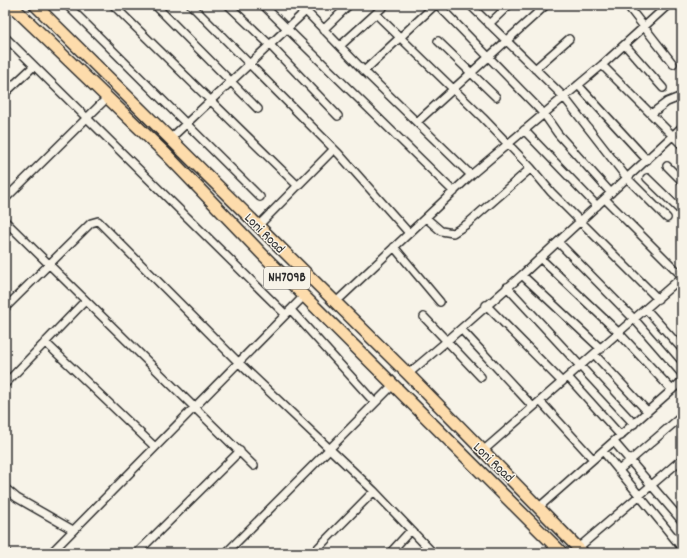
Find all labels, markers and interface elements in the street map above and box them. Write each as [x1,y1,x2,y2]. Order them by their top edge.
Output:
street label: Loni Road [239,209,289,259]
road number: NH709B [264,267,310,289]
street label: Loni Road [468,438,518,488]

